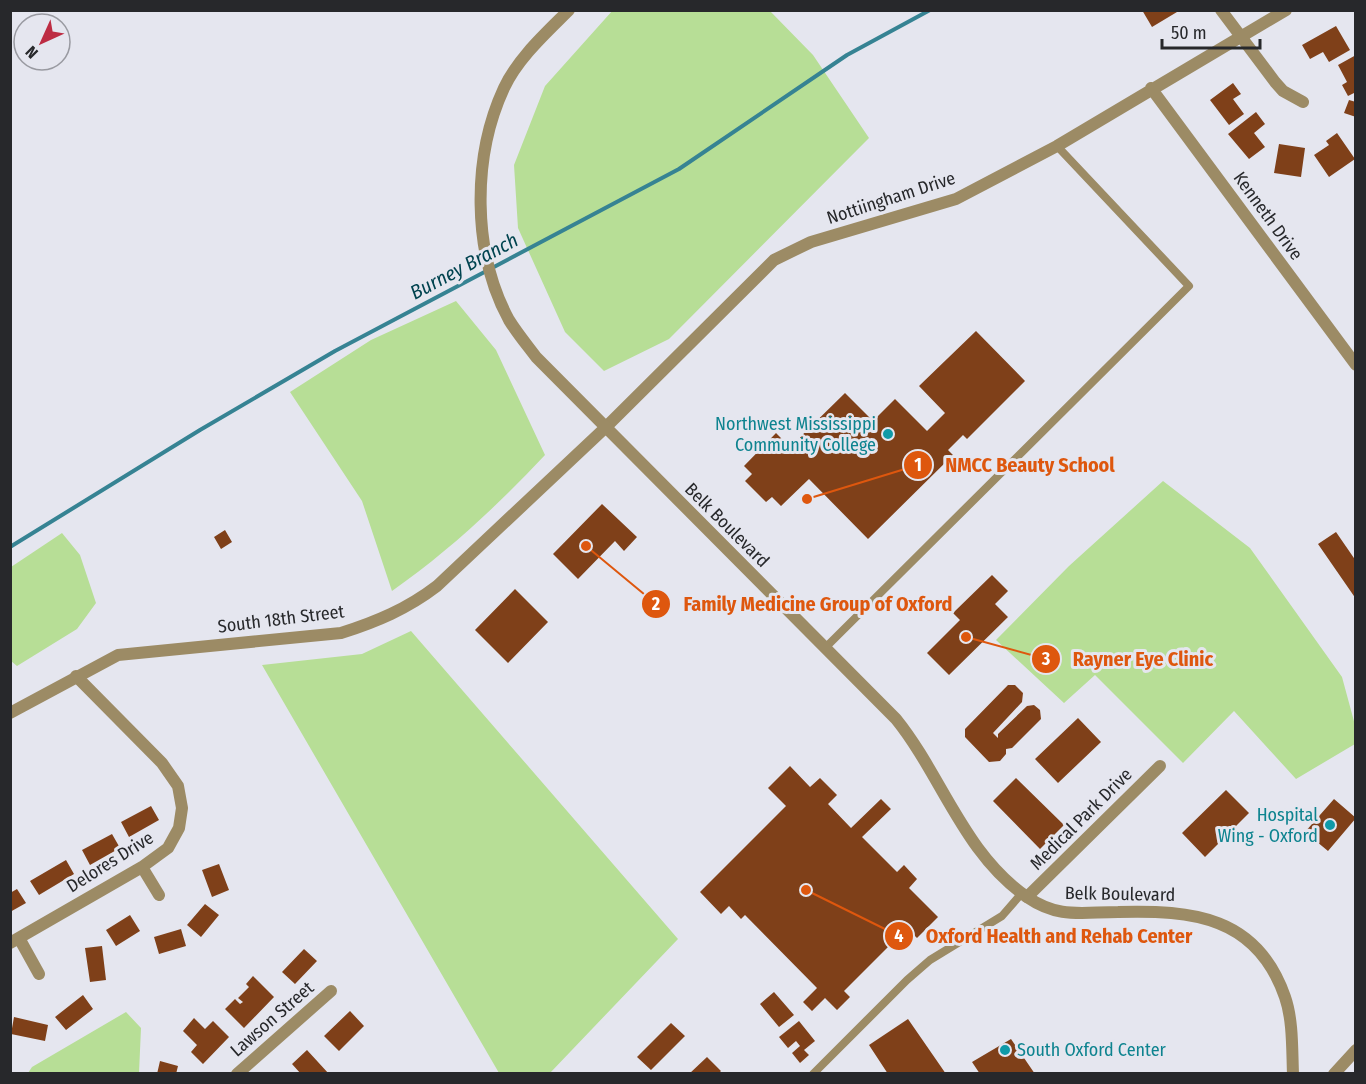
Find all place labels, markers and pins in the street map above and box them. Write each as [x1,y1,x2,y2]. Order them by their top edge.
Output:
place label: Northwest Mississippi Community College [715,413,876,456]
marker: Northwest Mississippi Community College [881,427,895,441]
callout: NMCC Beauty School [903,446,1127,484]
callout: Family Medicine Group of Oxford [641,585,964,623]
callout: Rayner Eye Clinic [1031,640,1225,678]
place label: Hospital Wing - Oxford [1218,804,1318,847]
marker: Hospital Wing - Oxford [1323,818,1337,832]
callout: Oxford Health and Rehab Center [884,917,1204,955]
place label: South Oxford Center [1017,1039,1167,1061]
marker: South Oxford Center [998,1043,1012,1057]

